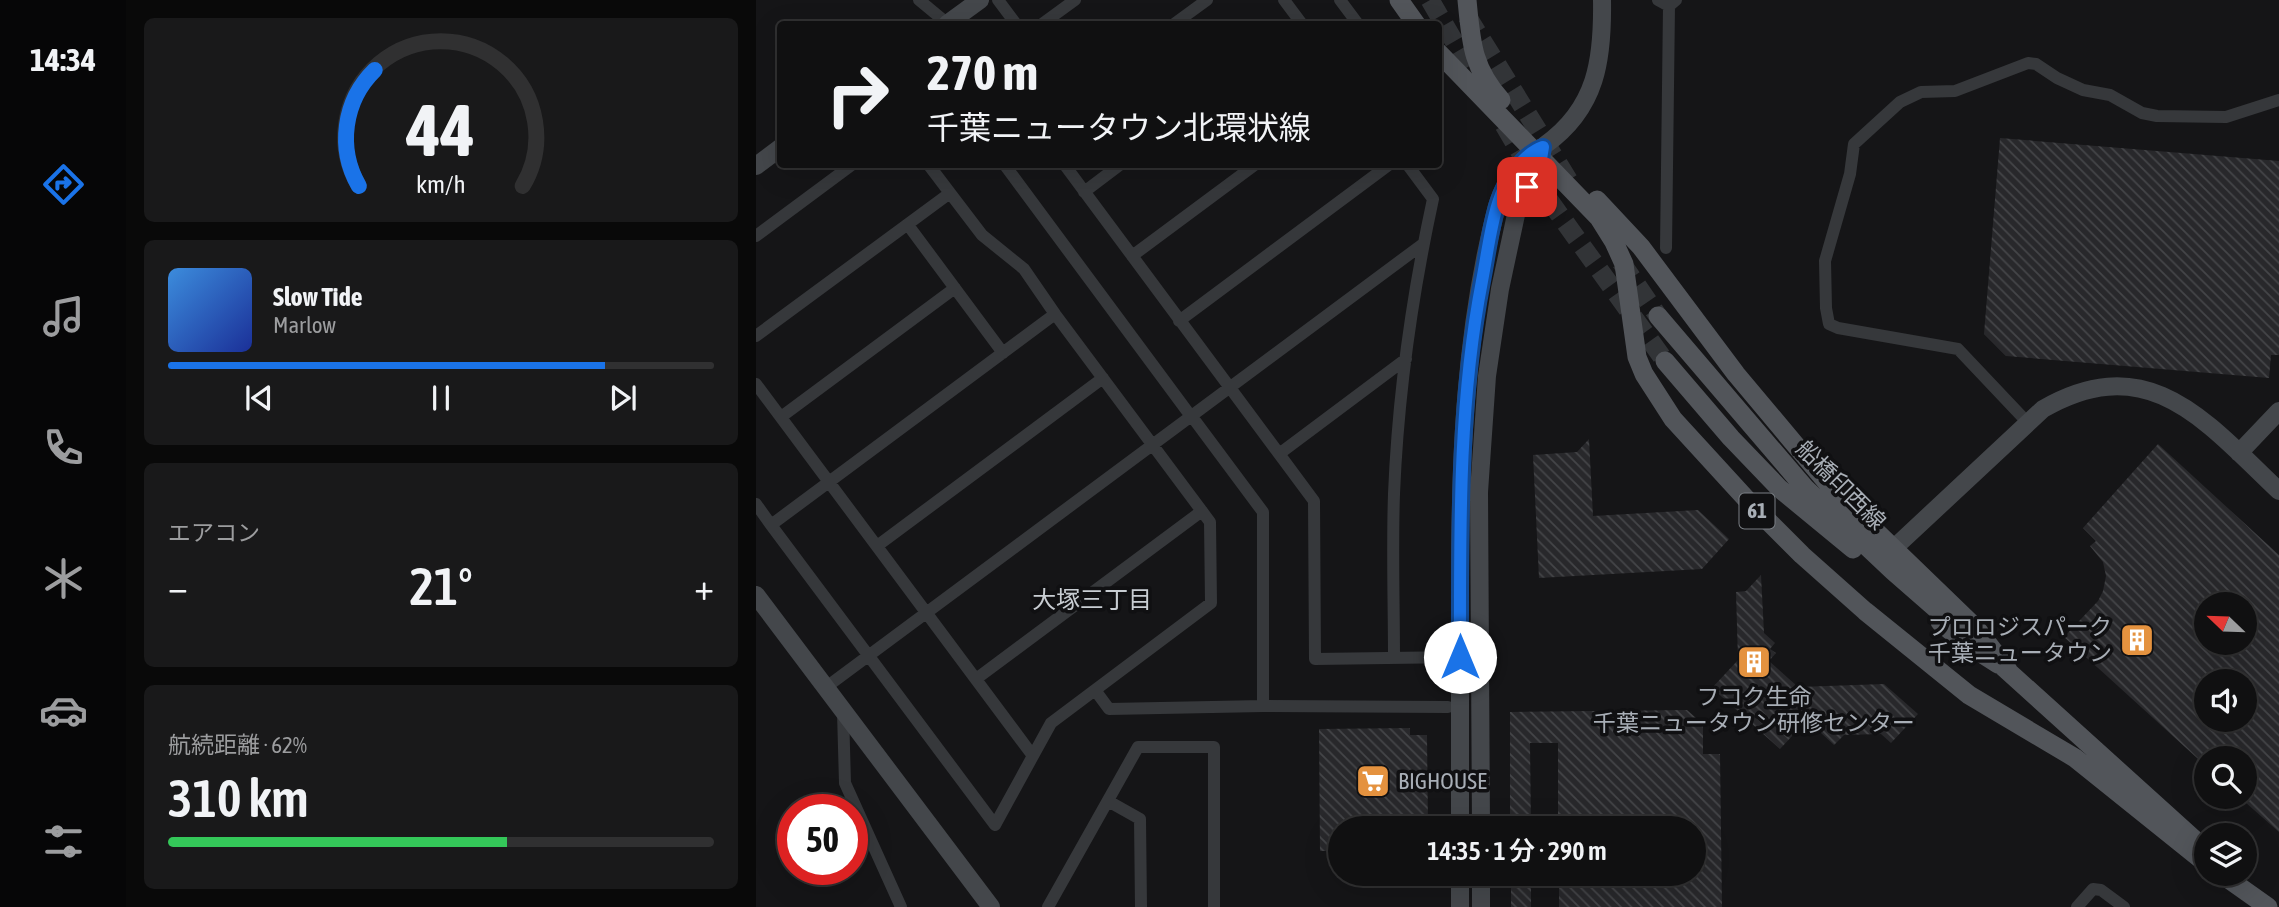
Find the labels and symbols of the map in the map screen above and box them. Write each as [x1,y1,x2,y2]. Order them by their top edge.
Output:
pin [1497,157,1557,217]
street label: 船橋印西線 [1791,435,1891,535]
road number: 61 [1740,494,1774,528]
district label: 大塚三丁目 [1032,586,1152,613]
north arrow [2194,592,2258,654]
place label: プロロジスパーク 千葉ニュータウン [1928,614,2112,666]
position arrow [1423,620,1497,694]
building icon: プロロジスパーク 千葉ニュータウン [2118,621,2156,659]
building icon: フコク生命 千葉ニュータウン研修センター [1735,643,1773,681]
place label: フコク生命 千葉ニュータウン研修センター [1593,684,1915,736]
supermarket icon: BIGHOUSE [1354,762,1392,800]
place label: BIGHOUSE [1398,768,1487,794]
speed limit sign: 50 [777,794,868,885]

